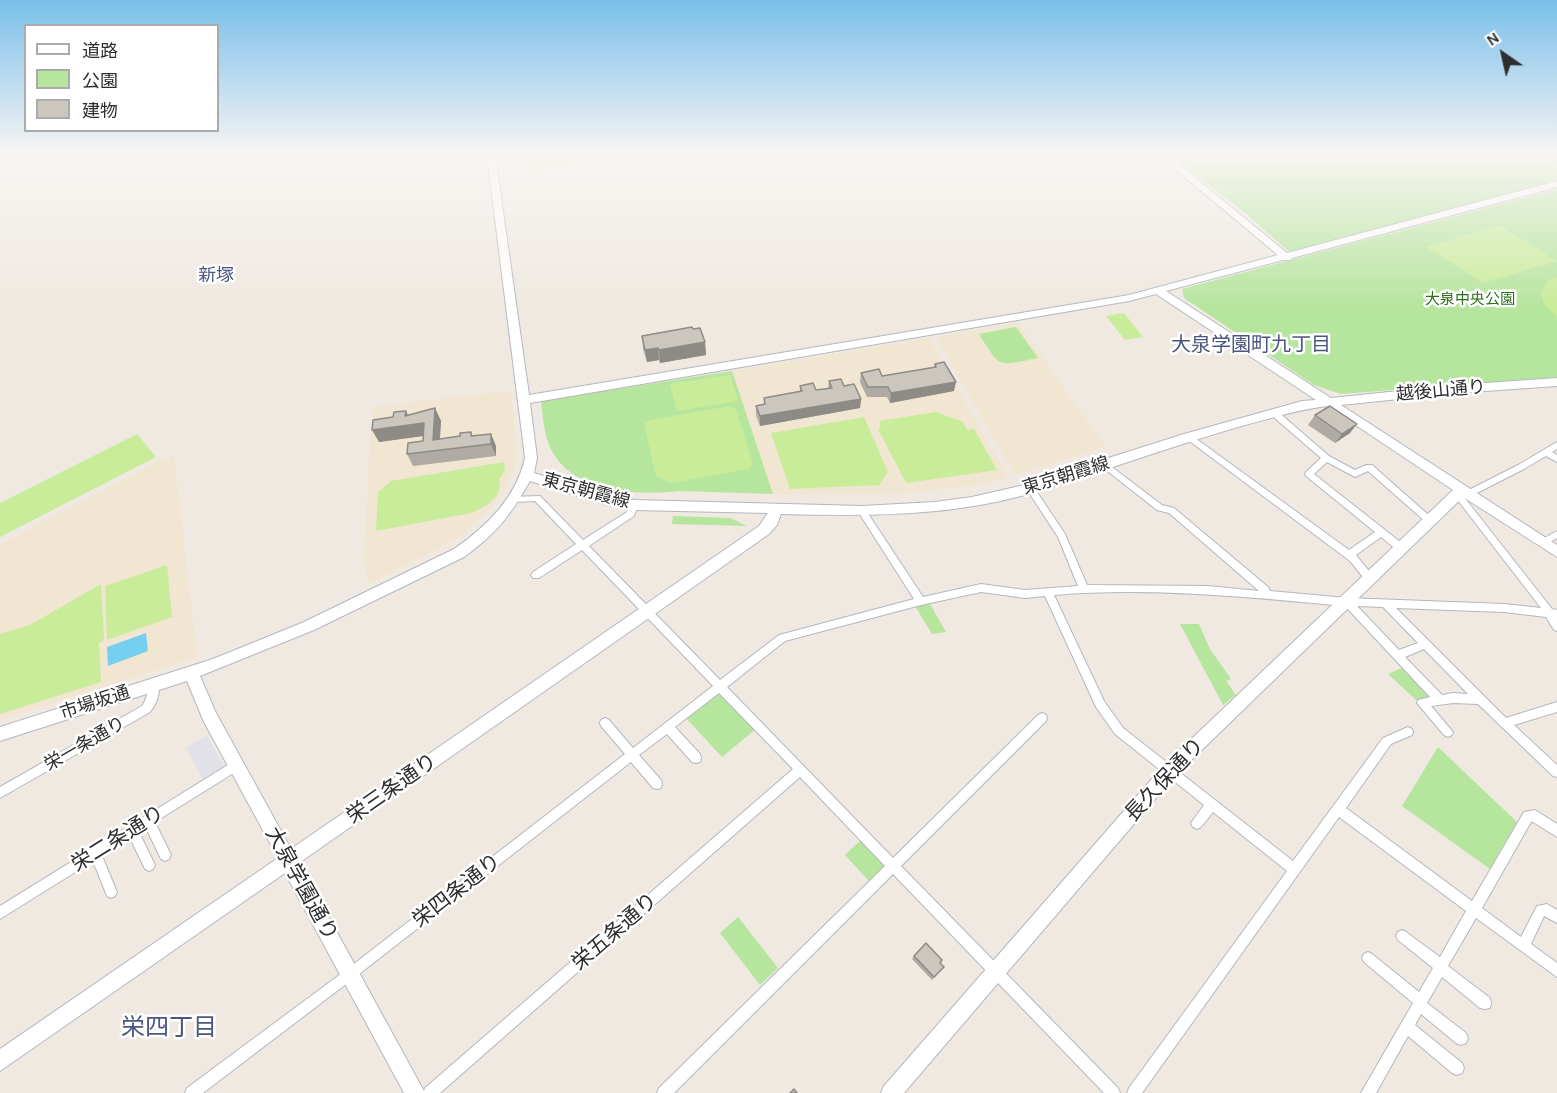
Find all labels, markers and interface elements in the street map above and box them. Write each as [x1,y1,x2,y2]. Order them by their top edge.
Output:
legend [24,24,219,132]
north arrow [1473,24,1533,84]
text: N [1483,28,1503,50]
text: 道路 [82,40,118,62]
text: 公園 [82,70,118,92]
text: 建物 [82,100,118,122]
district label: 新塚 [198,265,234,287]
park label: 大泉中央公園 [1425,291,1515,309]
district label: 大泉学園町九丁目 [1171,333,1331,357]
street label: 越後山通り [1395,376,1487,406]
street label: 東京朝霞線 [1020,453,1112,499]
street label: 東京朝霞線 [540,469,632,513]
street label: 市場坂通 [57,682,133,724]
street label: 栄一条通り [41,712,129,776]
street label: 長久保通り [1120,733,1210,827]
street label: 栄三条通り [342,749,442,829]
street label: 栄二条通り [67,800,169,878]
street label: 大泉学園通り [259,823,343,945]
street label: 栄四条通り [408,849,506,933]
street label: 栄五条通り [567,888,663,976]
district label: 栄四丁目 [121,1014,217,1042]

